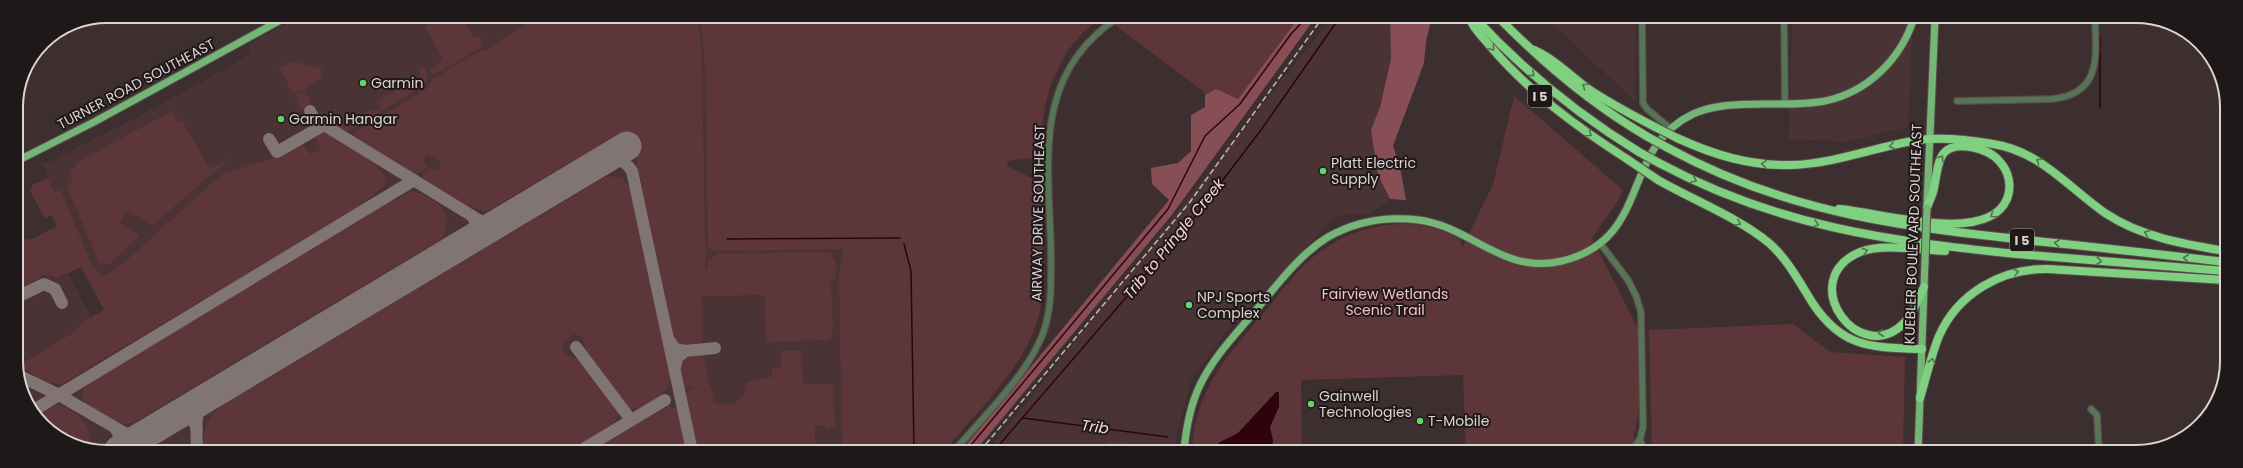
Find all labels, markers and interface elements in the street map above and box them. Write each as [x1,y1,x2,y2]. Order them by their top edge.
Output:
street label: TURNER ROAD SOUTHEAST [54,34,219,134]
one-way arrow [1487,44,1494,51]
one-way arrow [1527,69,1535,77]
place label: Garmin [371,73,423,93]
marker: Garmin [358,78,368,88]
one-way arrow [1582,83,1589,91]
road number: I 5 [1528,85,1552,107]
place label: Garmin Hangar [289,109,397,129]
marker: Garmin Hangar [276,114,286,124]
street label: KUEBLER BOULEVARD SOUTHEAST [1899,123,1927,345]
street label: AIRWAY DRIVE SOUTHEAST [1026,124,1050,302]
one-way arrow [1585,129,1592,137]
one-way arrow [1889,142,1895,150]
place label: Platt Electric Supply [1331,153,1416,189]
one-way arrow [1936,155,1943,162]
one-way arrow [1761,159,1767,168]
one-way arrow [2036,159,2043,166]
marker: Platt Electric Supply [1318,166,1328,176]
water label: Trib to Pringle Creek [1118,173,1230,304]
one-way arrow [1689,175,1697,183]
one-way arrow [1990,210,1997,217]
one-way arrow [1734,219,1741,226]
one-way arrow [1813,220,1819,228]
road number: I 5 [2010,229,2034,251]
one-way arrow [2143,229,2150,237]
one-way arrow [2054,239,2060,248]
one-way arrow [1861,247,1868,256]
one-way arrow [2183,253,2190,262]
one-way arrow [2096,256,2102,265]
one-way arrow [2013,268,2020,276]
park label: Fairview Wetlands Scenic Trail [1322,284,1448,320]
place label: NPJ Sports Complex [1197,287,1270,323]
marker: NPJ Sports Complex [1184,300,1194,310]
one-way arrow [1878,329,1884,338]
one-way arrow [1927,358,1935,364]
place label: Gainwell Technologies [1319,386,1412,422]
marker: Gainwell Technologies [1306,399,1316,409]
place label: T-Mobile [1428,411,1490,431]
water label: Trib [1080,414,1110,439]
marker: T-Mobile [1415,416,1425,426]

